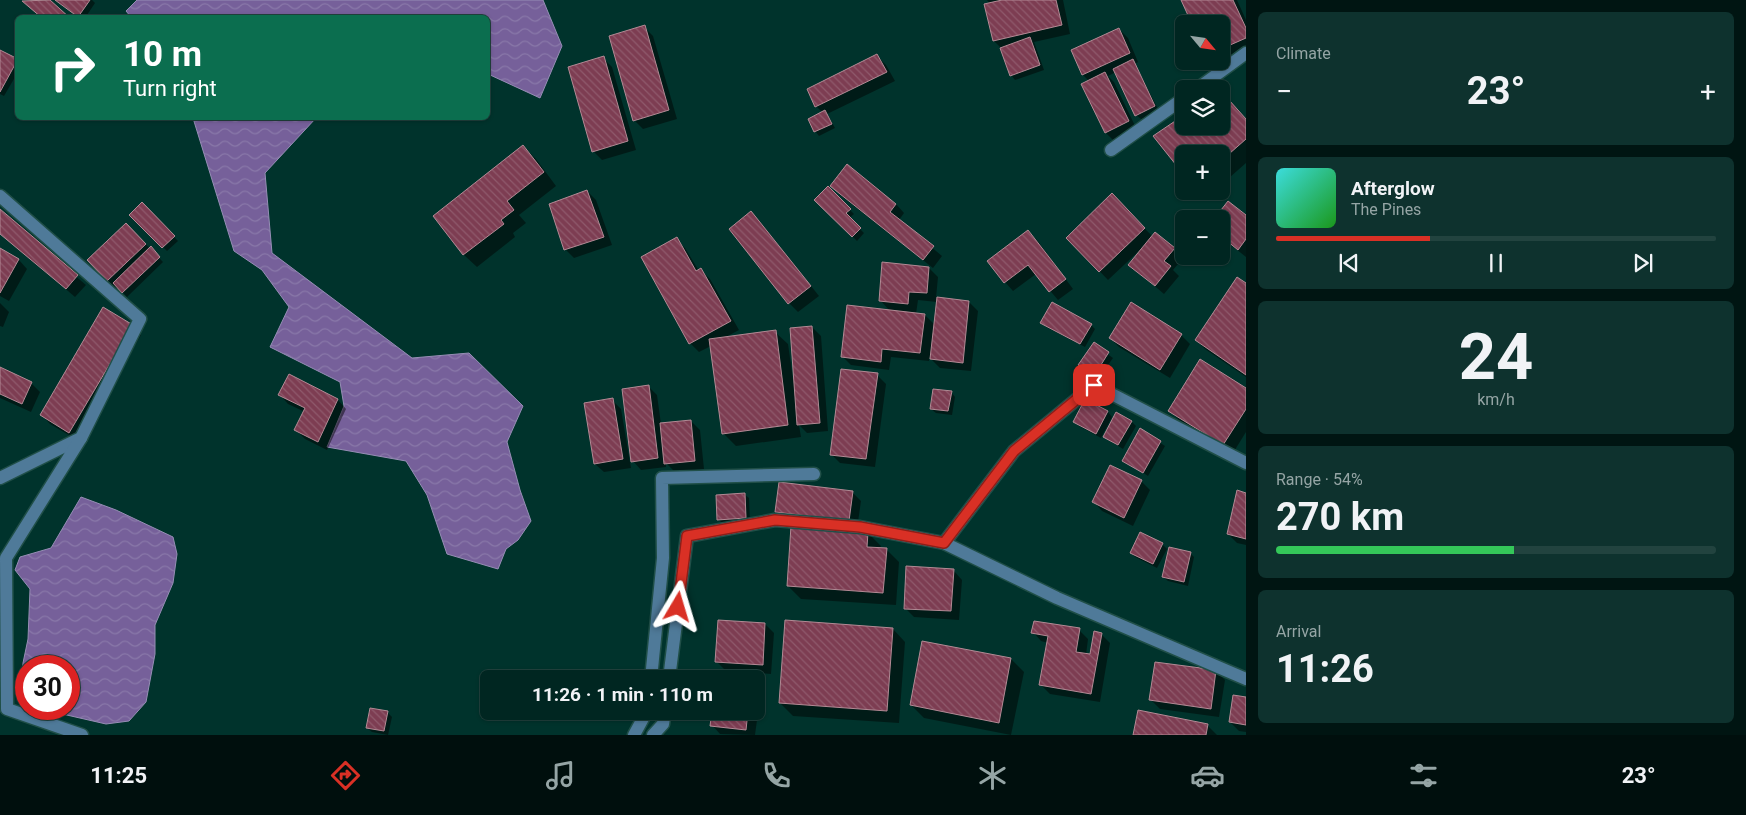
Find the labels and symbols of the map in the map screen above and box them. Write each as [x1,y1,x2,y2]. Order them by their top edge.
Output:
north arrow [1175,15,1230,70]
pin [1073,364,1115,406]
position arrow [651,580,703,632]
speed limit sign: 30 [15,655,80,720]

